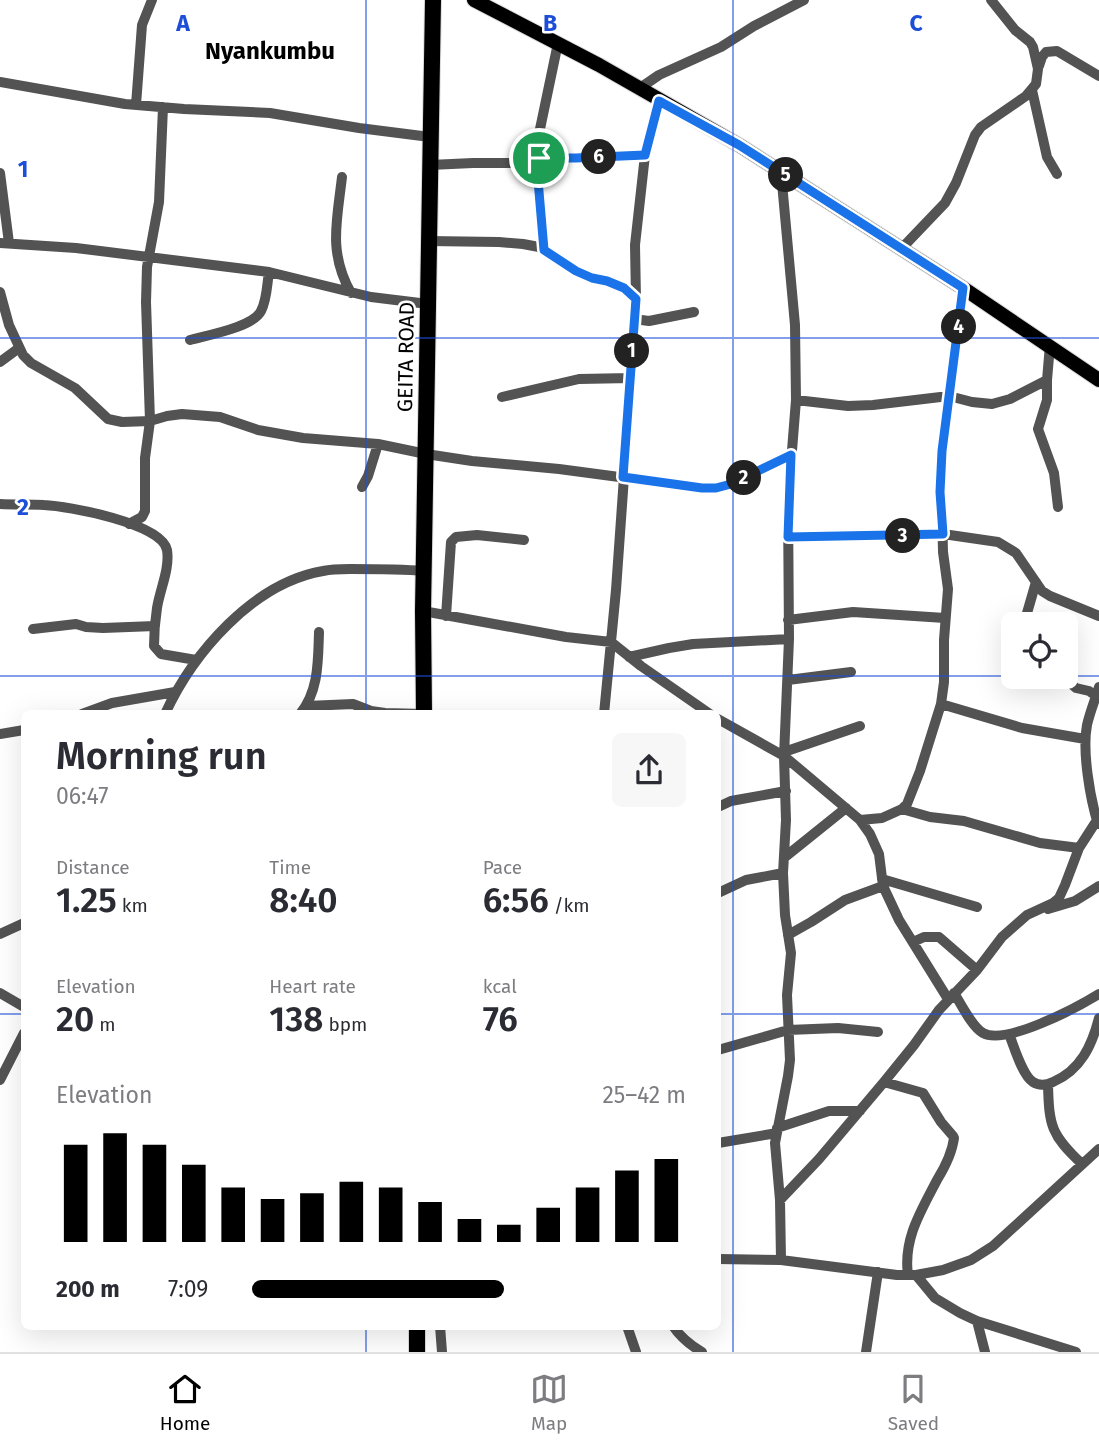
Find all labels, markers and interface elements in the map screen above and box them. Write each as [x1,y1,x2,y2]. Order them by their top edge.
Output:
text: A [175,9,190,37]
text: B [543,9,557,37]
text: C [909,9,923,37]
district label: Nyankumbu [205,37,335,65]
pin [509,128,569,188]
icon: arrive [520,139,558,177]
pin: 6 [582,140,616,174]
text: 6 [593,145,604,168]
text: 1 [18,155,28,183]
pin: 5 [768,158,804,192]
text: 5 [780,163,791,186]
street label: GEITA ROAD [392,302,420,412]
pin: 4 [942,310,976,344]
text: 4 [953,315,964,338]
pin: 1 [614,334,650,368]
text: 1 [627,339,636,362]
pin: 2 [726,461,762,496]
text: 2 [739,466,748,489]
text: 2 [17,493,29,521]
pin: 3 [886,518,920,554]
text: 3 [898,524,907,547]
map controls [1001,612,1078,689]
button: locate [1001,612,1078,689]
text: Morning run [56,733,267,779]
button: share [612,733,686,807]
text: 06:47 [56,782,108,810]
text: Distance [56,856,130,879]
text: Time [269,856,311,879]
text: Pace [483,856,522,879]
text: 1.25 [56,879,117,921]
text: 8:40 [269,879,337,921]
text: 6:56 [483,879,549,921]
text: km [117,894,148,917]
text: /km [549,894,590,917]
text: Elevation [56,975,136,998]
text: Heart rate [269,975,356,998]
text: kcal [483,975,517,998]
text: 20 [56,998,94,1040]
text: 138 [269,998,323,1040]
text: 76 [483,998,518,1040]
text: m [94,1013,116,1036]
text: bpm [323,1013,367,1036]
text: Elevation [56,1081,152,1109]
text: 25–42 m [602,1081,686,1109]
text: 200 m [56,1275,120,1303]
text: 7:09 [168,1275,208,1303]
tab: Home [160,1370,210,1435]
tab: Map [530,1370,568,1435]
tab: Saved [888,1370,939,1435]

